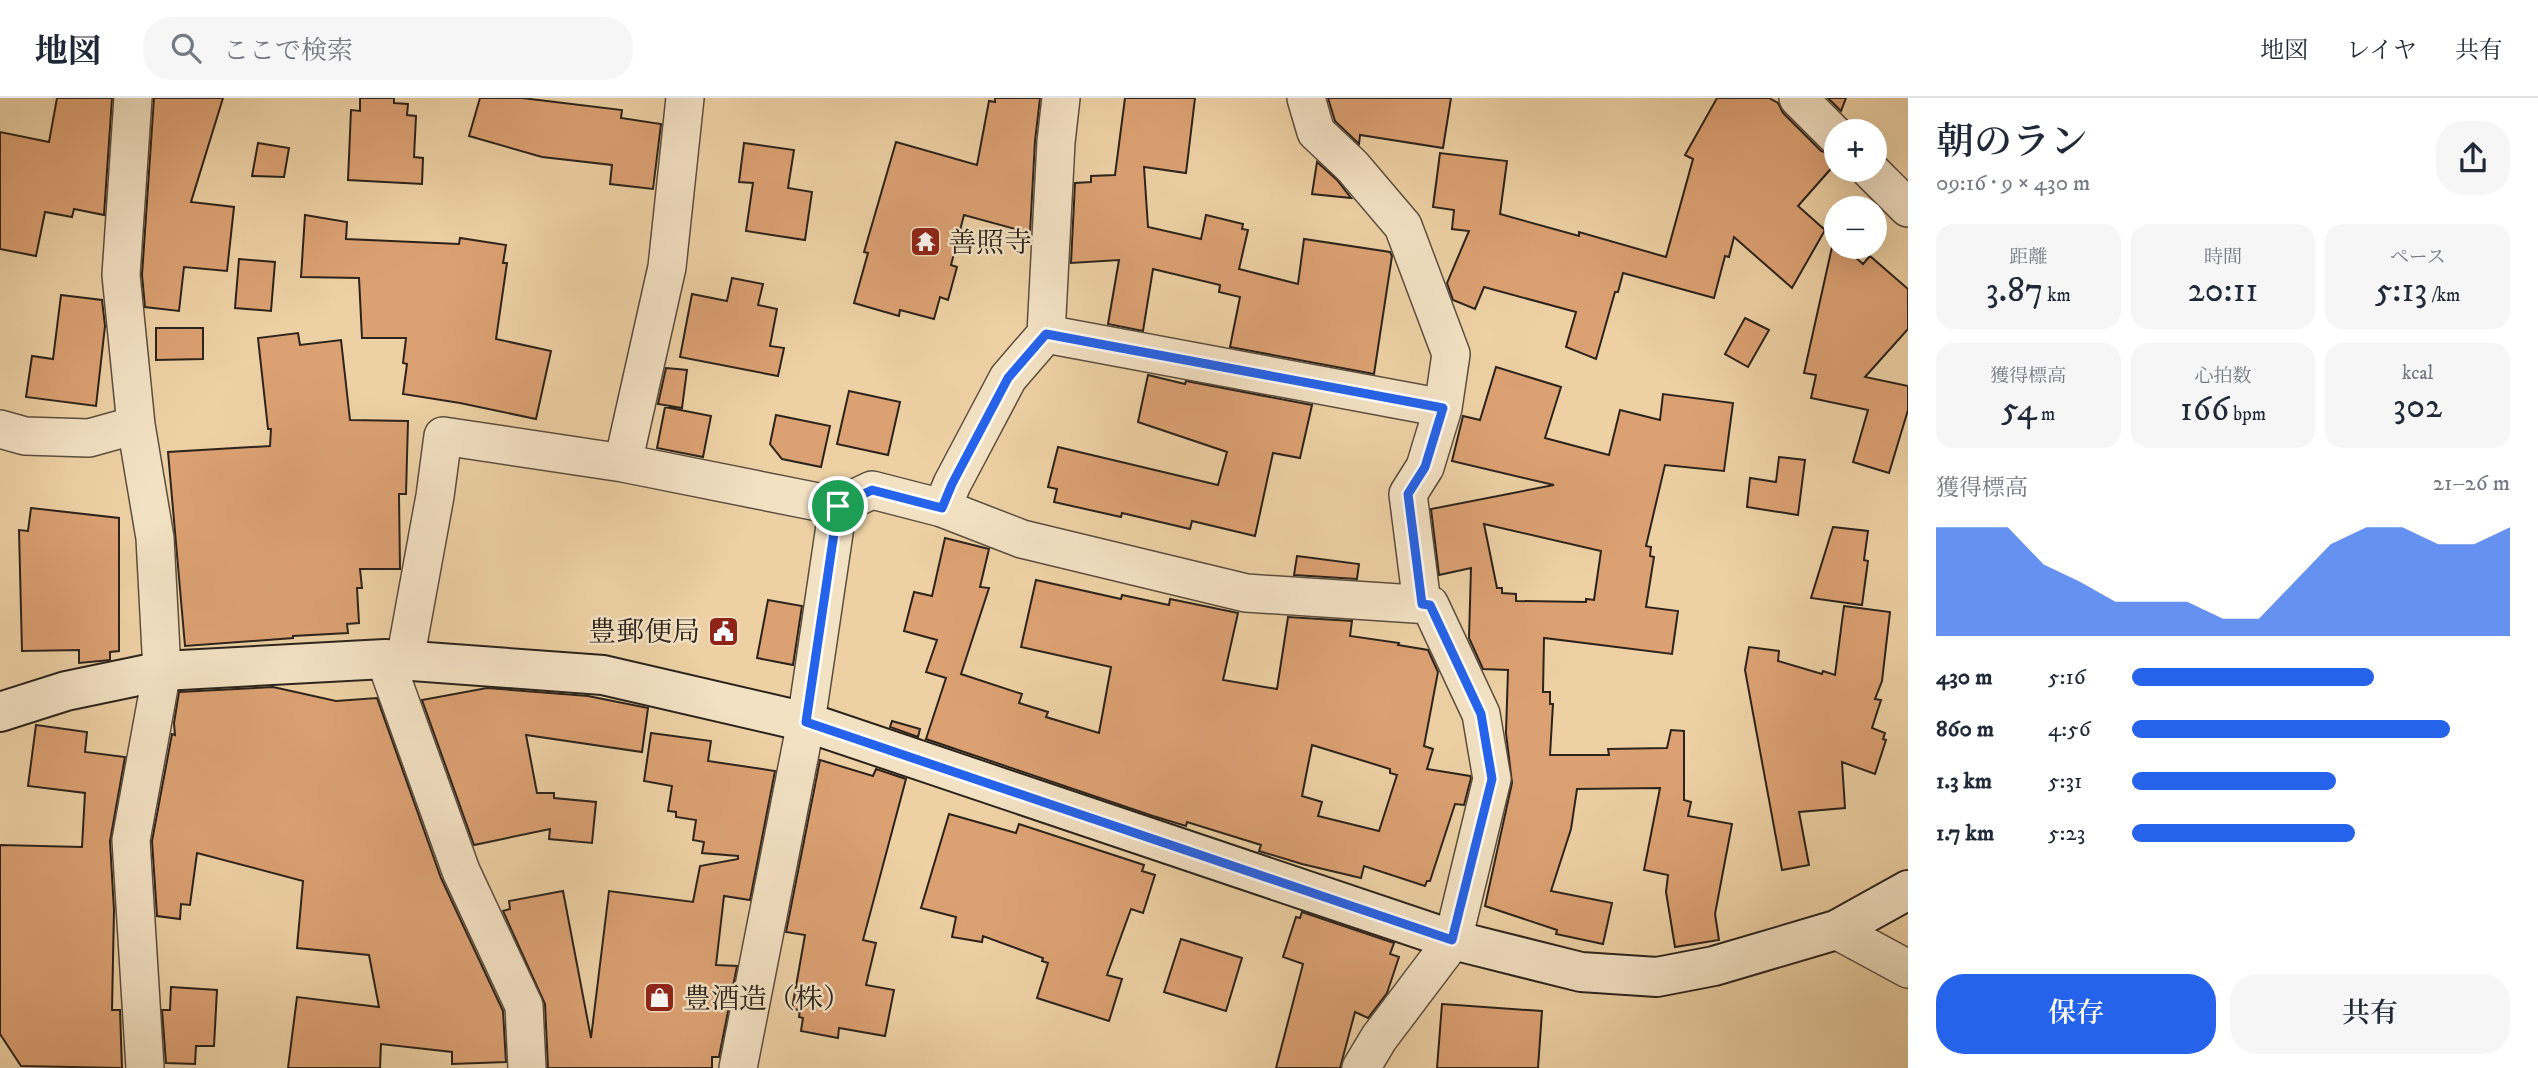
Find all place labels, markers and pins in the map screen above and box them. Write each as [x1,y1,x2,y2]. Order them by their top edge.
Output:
temple icon: 善照寺 [908,225,942,259]
place label: 善照寺 [948,226,1032,261]
pin [808,476,868,536]
public building icon: 豊郵便局 [706,614,740,648]
place label: 豊郵便局 [588,615,700,650]
shop icon: 豊酒造（株） [643,981,677,1015]
place label: 豊酒造（株） [683,982,851,1017]

